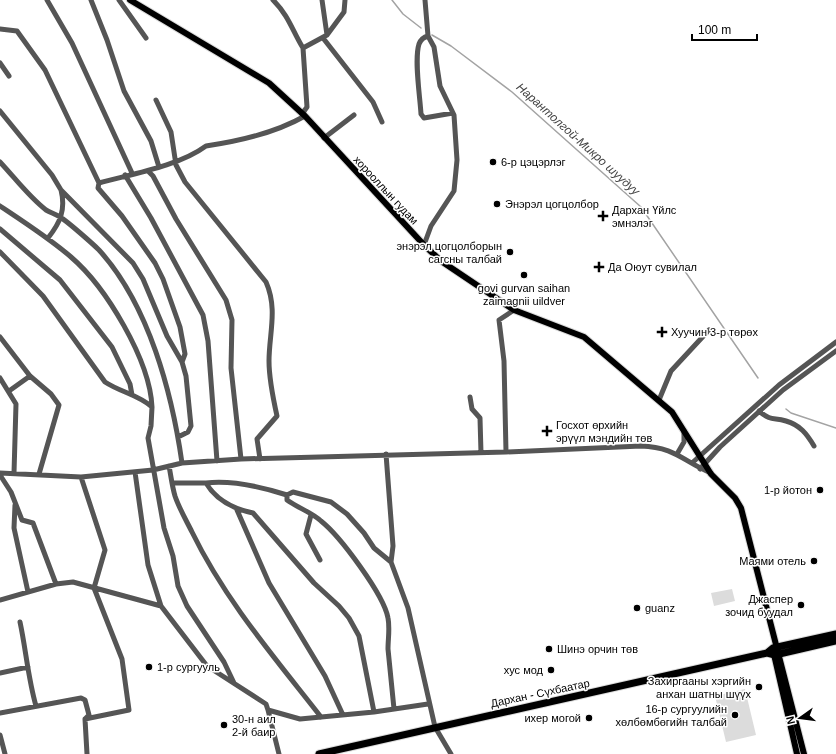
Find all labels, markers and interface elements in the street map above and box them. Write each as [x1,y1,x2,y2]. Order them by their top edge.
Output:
scale bar [692,16,757,42]
text: 100 m [698,23,731,37]
water label: Нарантолгой-Микро шуудуу [514,80,643,199]
street label: хорооллын гудам [351,153,421,227]
place label: 6-р цэцэрлэг [501,156,566,168]
marker: 6-р цэцэрлэг [488,157,498,167]
place label: Энэрэл цогцолбор [505,198,599,210]
marker: Энэрэл цогцолбор [492,199,502,209]
place label: Дархан Үйлс эмнэлэг [612,204,677,229]
marker: Дархан Үйлс эмнэлэг [597,210,609,222]
place label: энэрэл цогцолборын сагсны талбай [396,240,502,265]
marker: энэрэл цогцолборын сагсны талбай [505,247,515,257]
marker: Да Оюут сувилал [593,261,605,273]
place label: Да Оюут сувилал [608,261,697,273]
marker: govi gurvan saihan zaimagnii uildver [519,270,529,280]
place label: govi gurvan saihan zaimagnii uildver [478,282,570,307]
marker: Хуучин 3-р төрөх [656,326,668,338]
place label: Хуучин 3-р төрөх [671,326,758,338]
place label: Госхот өрхийн эрүүл мэндийн төв [556,419,652,444]
marker: Госхот өрхийн эрүүл мэндийн төв [541,425,553,437]
place label: 1-р йотон [764,484,812,496]
marker: 1-р йотон [815,485,825,495]
place label: Маями отель [739,555,806,567]
marker: Маями отель [809,556,819,566]
place label: Джаспер зочид буудал [725,593,793,618]
marker: Джаспер зочид буудал [796,600,806,610]
place label: guanz [645,602,675,614]
marker: guanz [632,603,642,613]
place label: Шинэ орчин төв [557,643,638,655]
marker: Шинэ орчин төв [544,644,554,654]
place label: 1-р сургууль [157,661,220,673]
marker: 1-р сургууль [144,662,154,672]
place label: хус мод [504,664,544,676]
marker: хус мод [546,665,556,675]
place label: Захиргааны хэргийн анхан шатны шүүх [648,675,751,700]
street label: Дархан - Сүхбаатар [489,677,591,709]
marker: Захиргааны хэргийн анхан шатны шүүх [754,682,764,692]
north arrow [780,698,820,738]
place label: 16-р сургуулийн хөлбөмбөгийн талбай [615,703,727,728]
marker: 16-р сургуулийн хөлбөмбөгийн талбай [730,710,740,720]
place label: ихер могой [524,712,581,724]
place label: 30-н аил 2-й баир [232,713,276,738]
marker: ихер могой [584,713,594,723]
text: N [784,715,797,726]
marker: 30-н аил 2-й баир [219,720,229,730]

